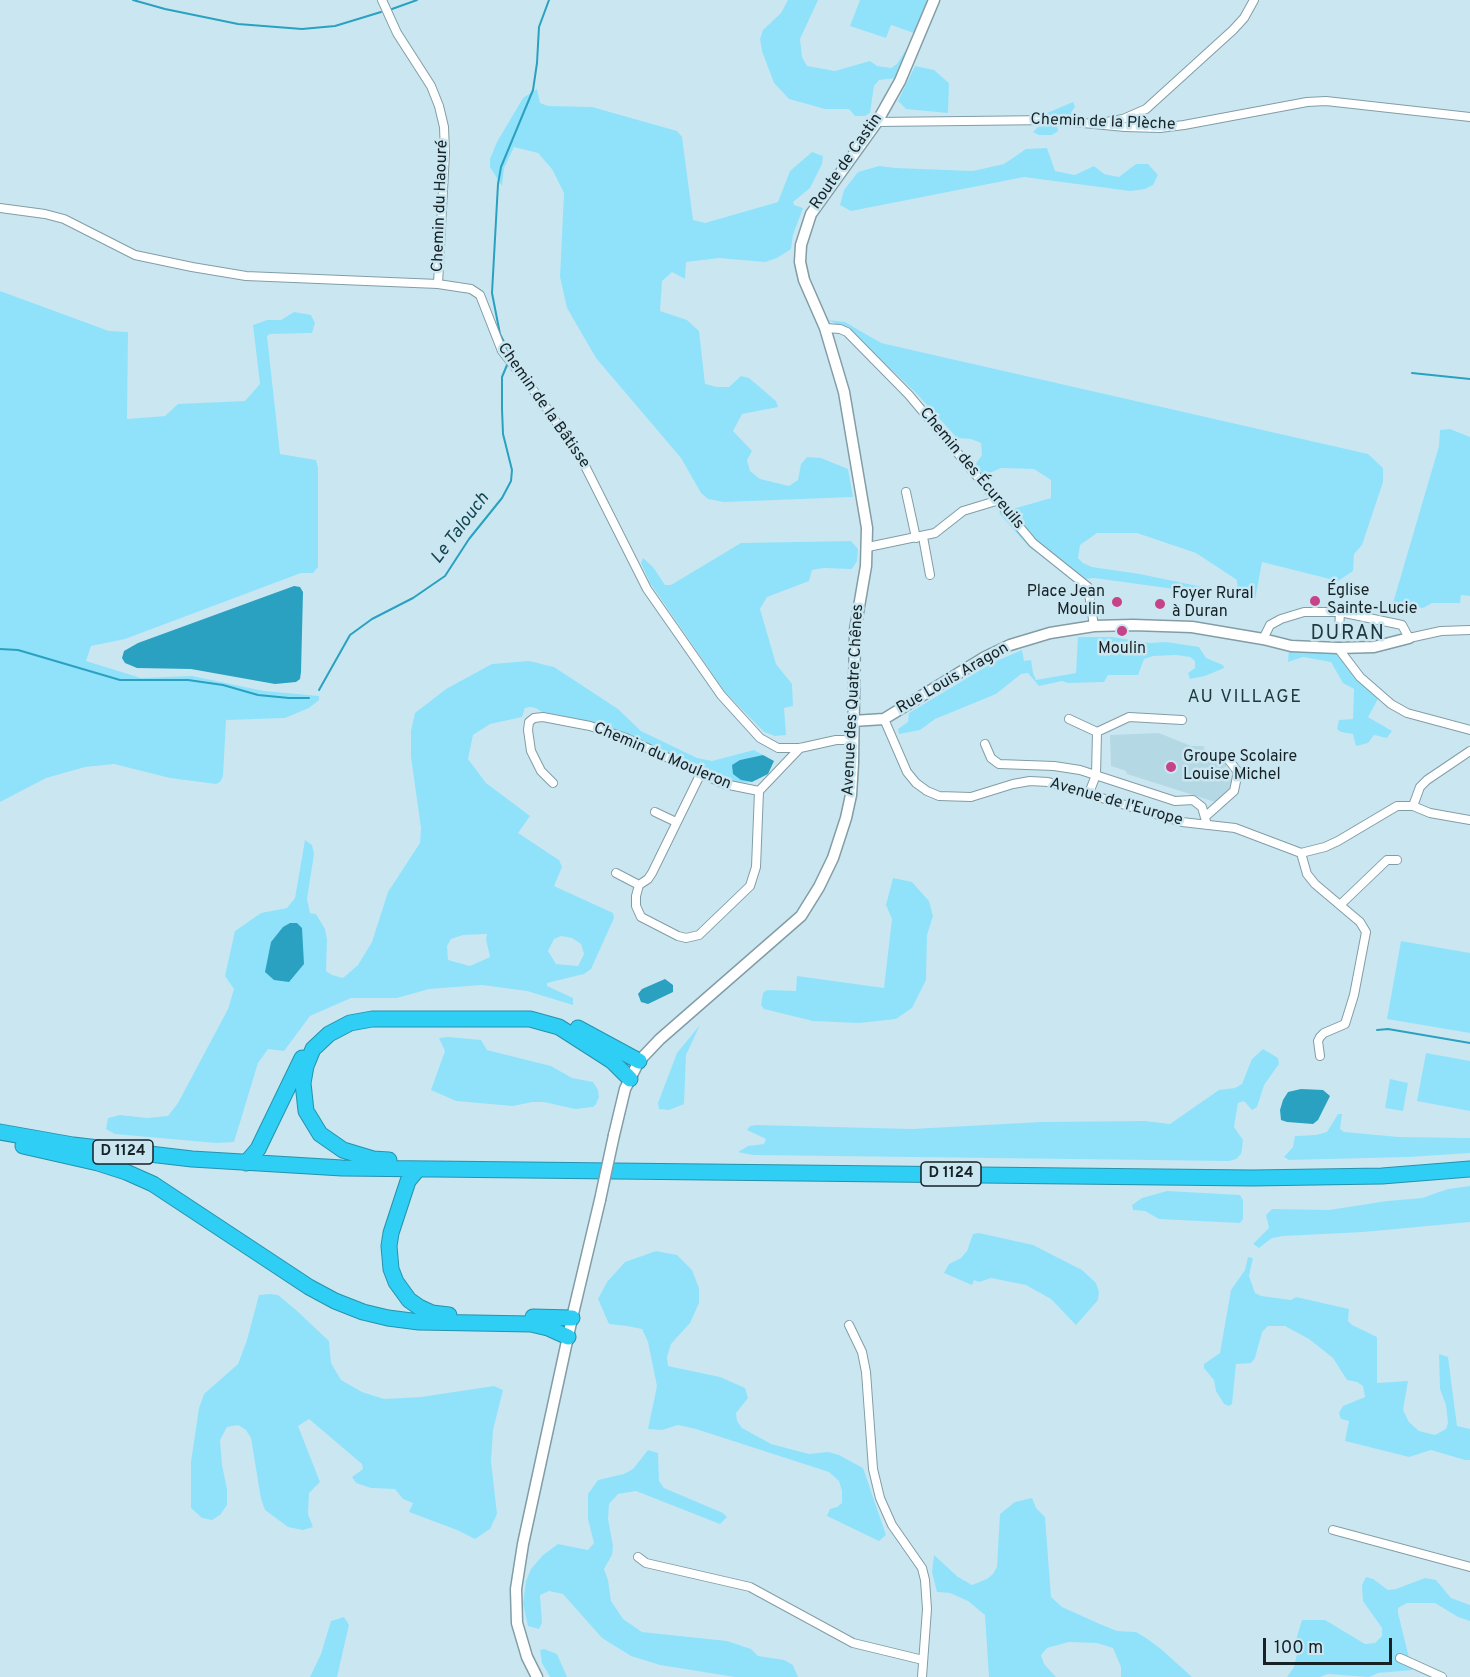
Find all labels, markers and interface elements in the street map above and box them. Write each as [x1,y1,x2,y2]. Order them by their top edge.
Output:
street label: Route de Castin [807,110,887,214]
street label: Chemin de la Plèche [1030,111,1176,135]
street label: Chemin du Haouré [429,140,453,272]
street label: Chemin de la Bâtisse [493,340,593,472]
street label: Chemin des Écureuils [915,404,1027,534]
water label: Le Talouch [427,489,495,569]
place label: Église Sainte-Lucie [1327,582,1417,620]
place label: Place Jean Moulin [1027,583,1105,621]
place label: Foyer Rural à Duran [1172,585,1254,623]
marker: Église Sainte-Lucie [1308,594,1322,608]
marker: Place Jean Moulin [1110,595,1124,609]
marker: Foyer Rural à Duran [1153,597,1167,611]
street label: Avenue des Quatre Chênes [839,604,869,796]
district label: DURAN [1310,623,1386,647]
marker: Moulin [1115,624,1129,638]
street label: Rue Louis Aragon [894,639,1012,719]
place label: Moulin [1098,640,1146,660]
district label: AU VILLAGE [1188,687,1302,709]
street label: Chemin du Mouleron [590,719,734,795]
place label: Groupe Scolaire Louise Michel [1183,748,1297,786]
marker: Groupe Scolaire Louise Michel [1164,760,1178,774]
street label: Avenue de l'Europe [1047,775,1185,831]
road number: D 1124 [93,1140,153,1164]
road number: D 1124 [921,1162,981,1186]
scale bar [1266,1626,1395,1664]
text: 100 m [1274,1637,1323,1660]

